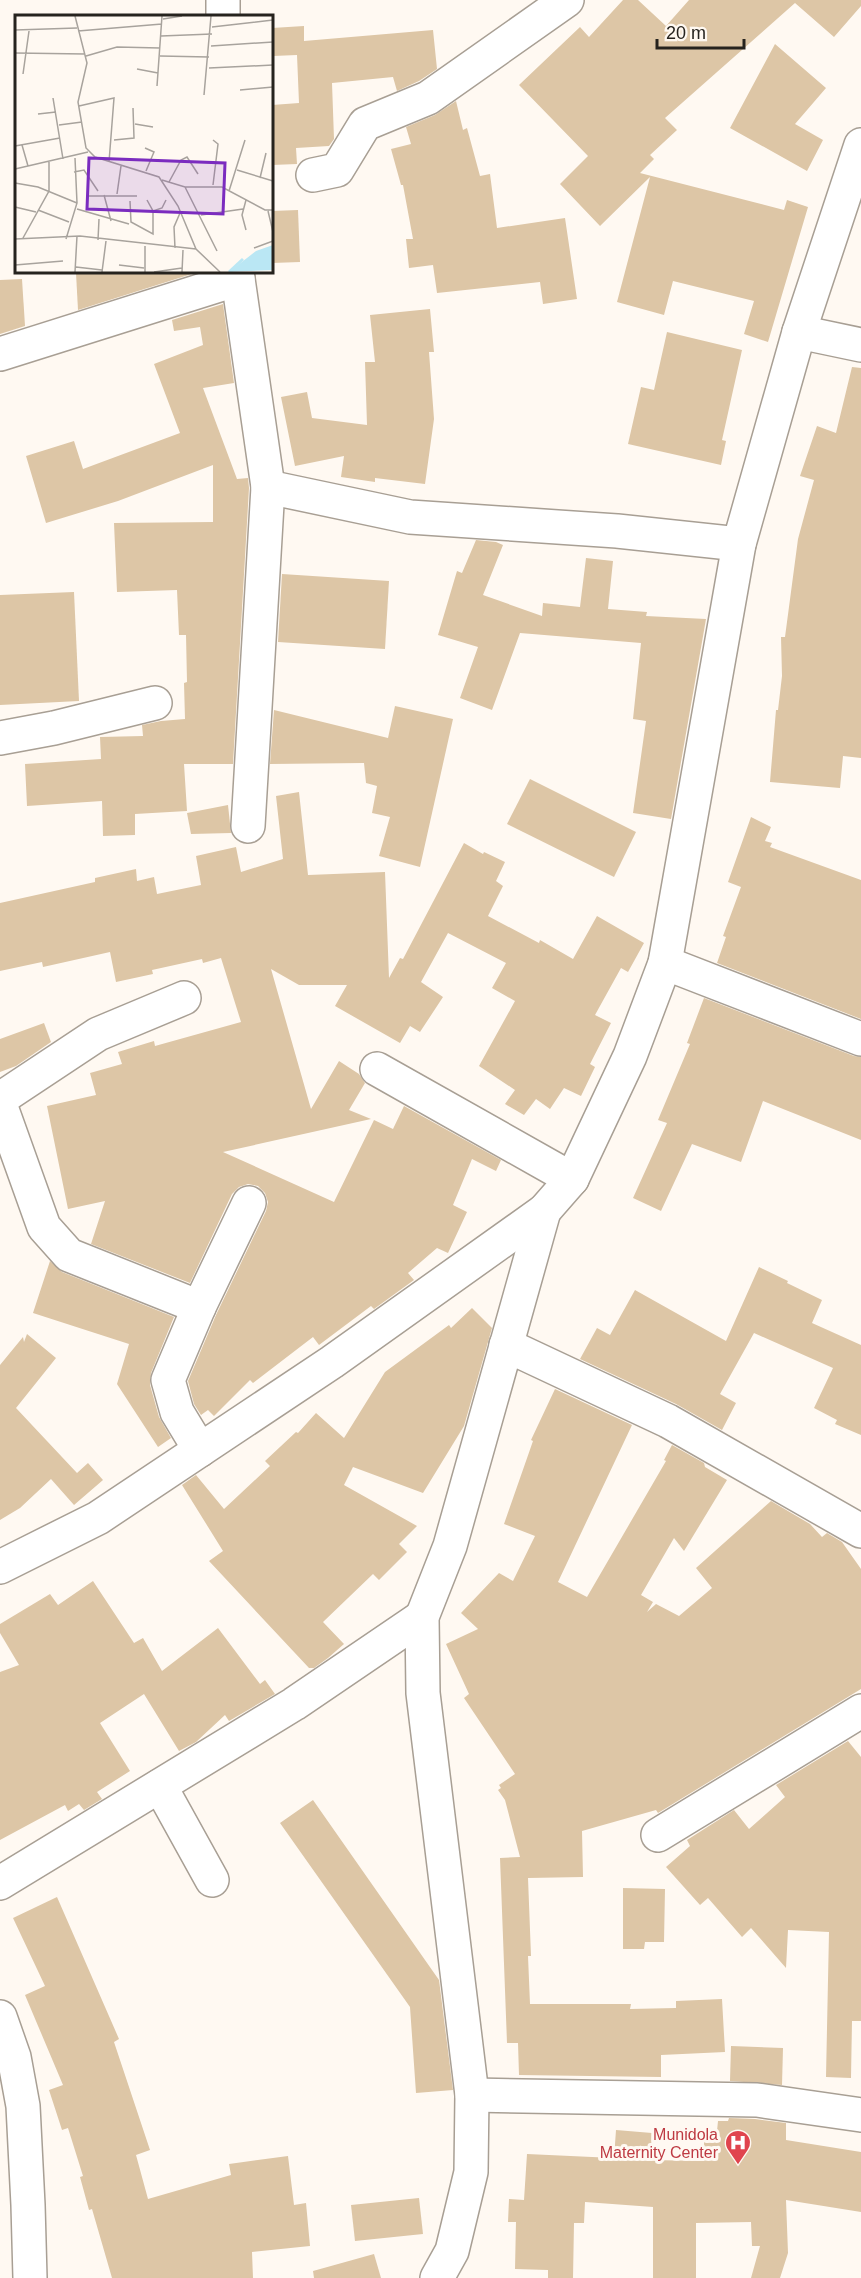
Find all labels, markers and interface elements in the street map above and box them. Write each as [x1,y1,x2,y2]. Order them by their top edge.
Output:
scale bar [657,12,744,50]
inset map [15,15,273,273]
text: 20 m [666,23,706,43]
place label: Munidola Maternity Center [600,2126,719,2161]
hospital icon: Munidola Maternity Center [723,2128,753,2166]

